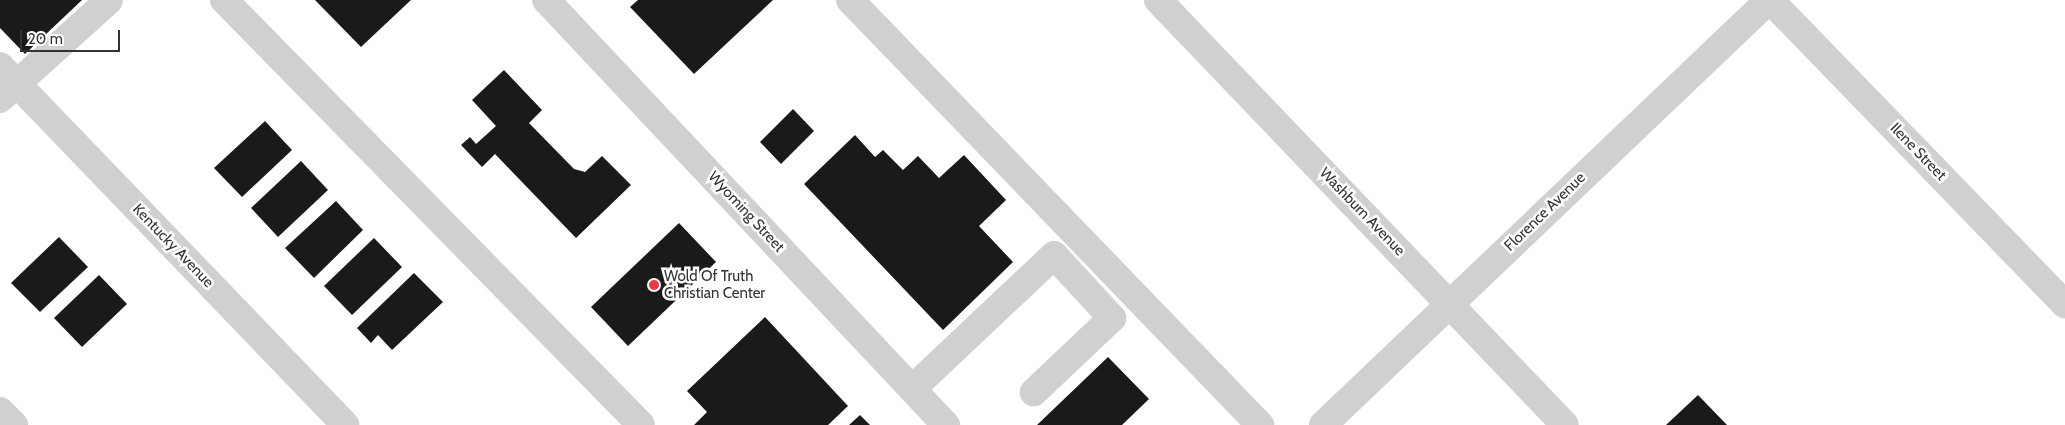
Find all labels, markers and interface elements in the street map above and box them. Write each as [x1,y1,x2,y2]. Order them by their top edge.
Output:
scale bar [22,20,122,52]
text: 20 m [28,30,63,48]
street label: Ilene Street [1886,120,1950,184]
street label: Washburn Avenue [1315,164,1409,260]
street label: Wyoming Street [704,168,788,256]
street label: Florence Avenue [1501,169,1589,255]
street label: Kentucky Avenue [129,201,217,291]
place label: Wold Of Truth Christian Center [664,267,765,302]
marker: Wold Of Truth Christian Center [648,279,660,291]

